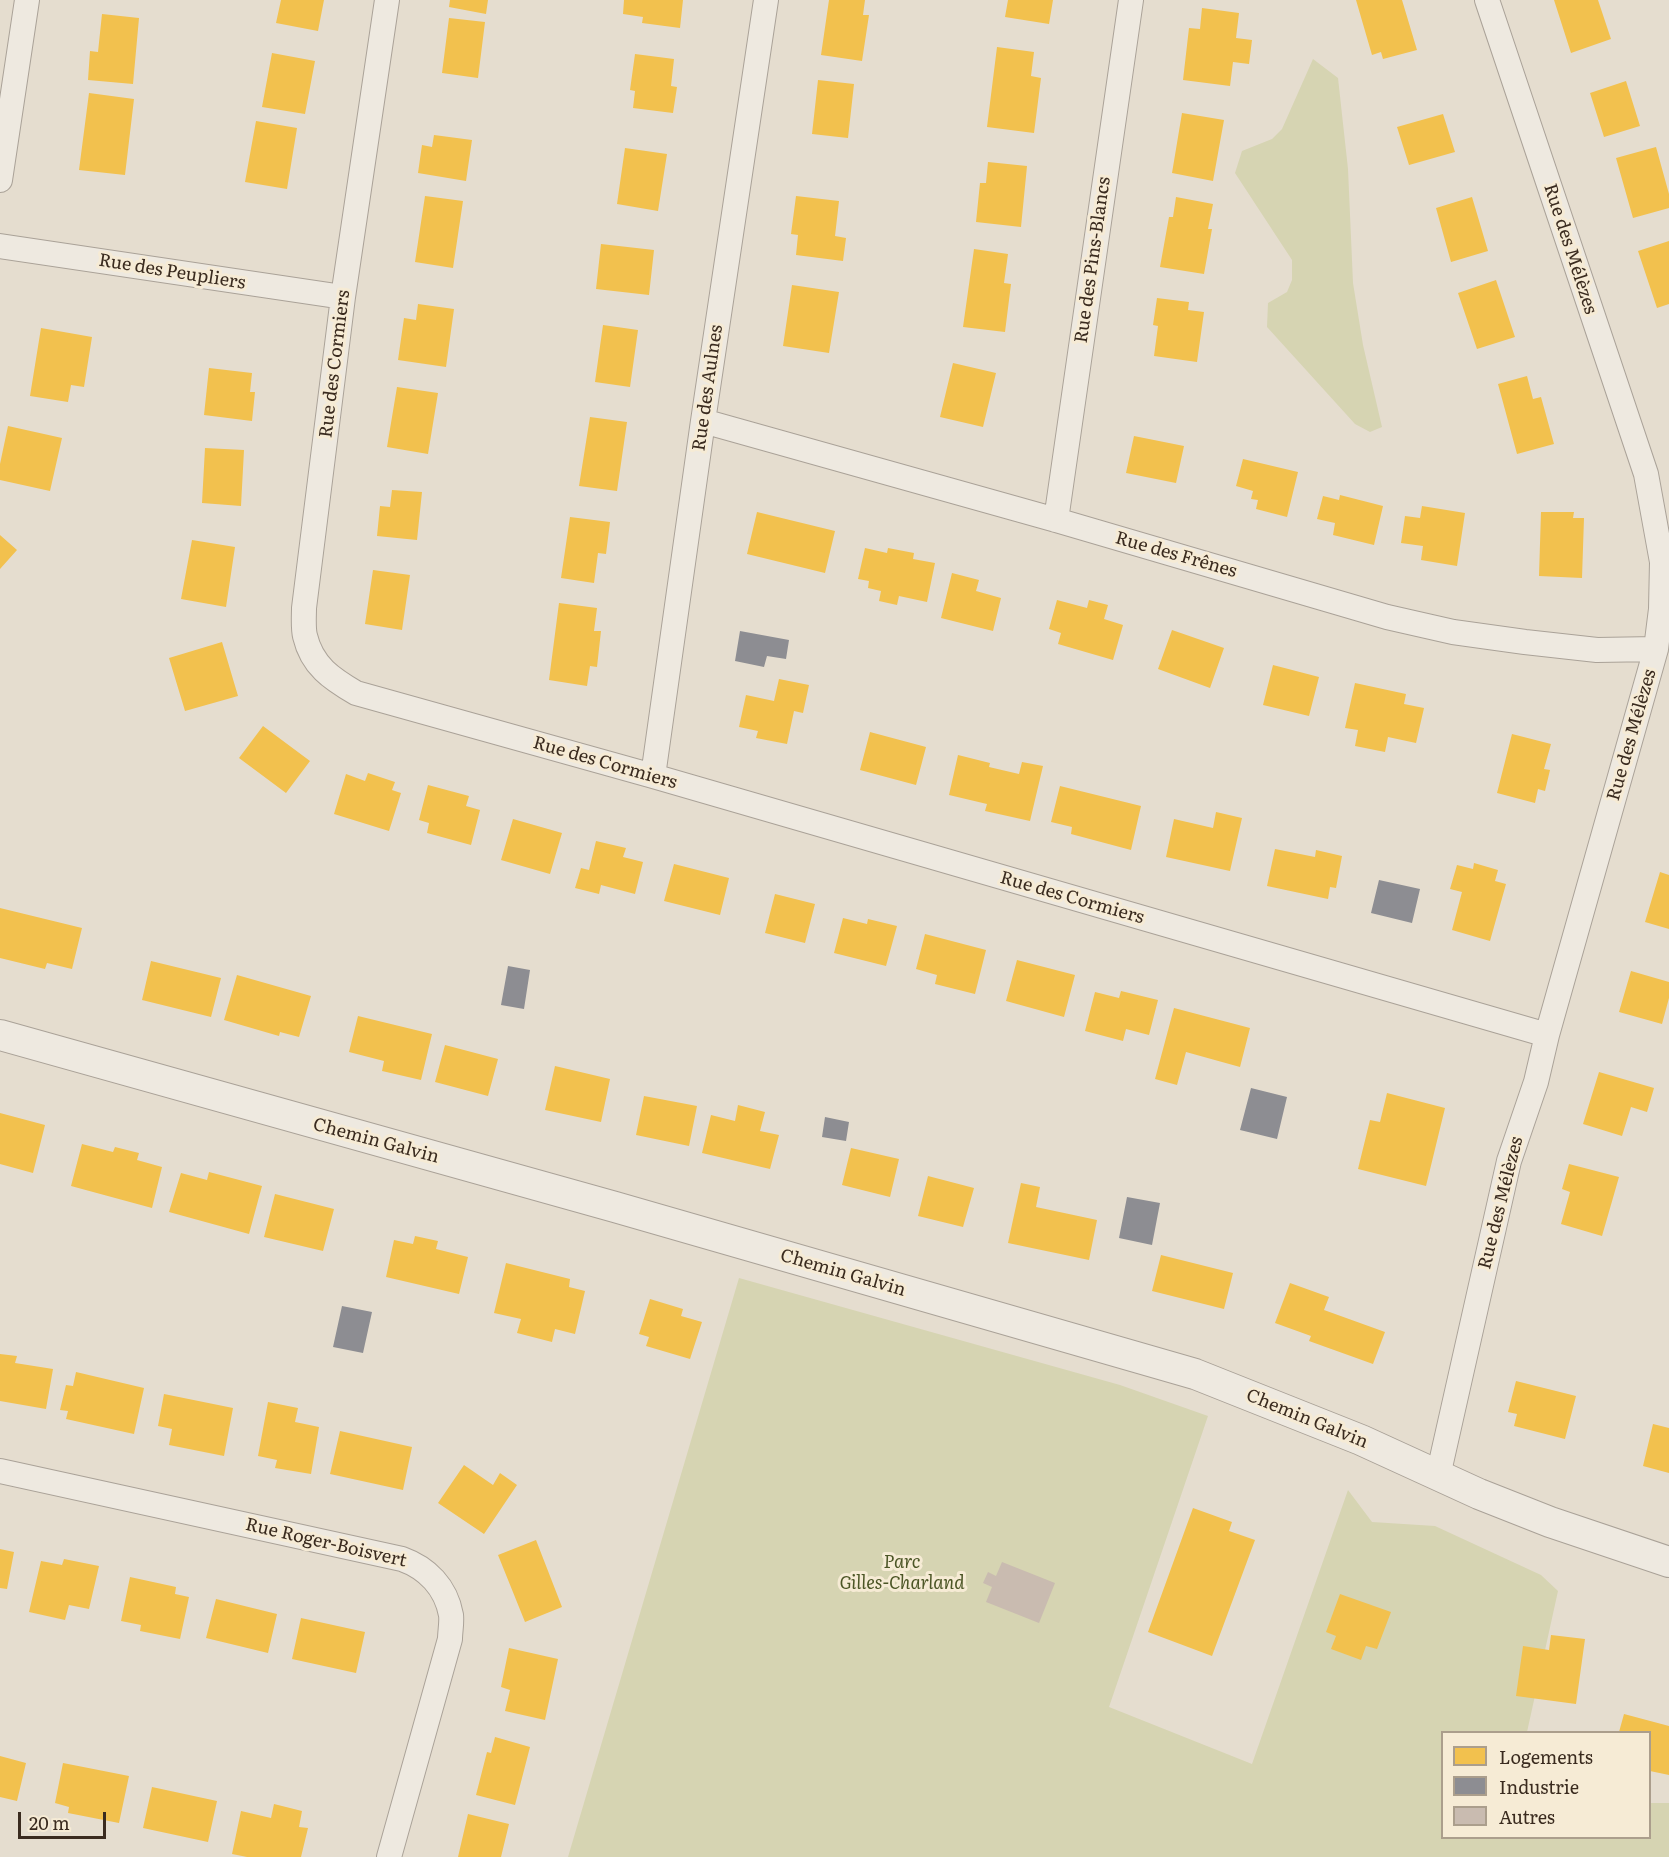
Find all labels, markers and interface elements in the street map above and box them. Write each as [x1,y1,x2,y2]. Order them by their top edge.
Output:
street label: Rue des Pins-Blancs [1071,175,1115,345]
street label: Rue des Mélèzes [1539,181,1601,317]
street label: Rue des Peupliers [97,250,247,294]
street label: Rue des Cormiers [315,289,355,439]
street label: Rue des Aulnes [688,324,728,452]
street label: Rue des Frênes [1113,527,1239,583]
street label: Rue des Mélèzes [1603,667,1661,803]
street label: Rue des Cormiers [530,732,680,794]
street label: Rue des Cormiers [997,867,1147,929]
street label: Chemin Galvin [311,1114,441,1168]
street label: Rue des Mélèzes [1474,1134,1528,1272]
street label: Chemin Galvin [778,1245,908,1301]
street label: Chemin Galvin [1243,1385,1371,1453]
street label: Rue Roger-Boisvert [243,1514,409,1572]
park label: Parc Gilles-Charland [839,1552,965,1594]
legend [1441,1731,1651,1839]
text: Logements [1499,1743,1593,1770]
text: Industrie [1499,1773,1579,1800]
scale bar [21,1800,110,1838]
text: Autres [1499,1803,1555,1830]
text: 20 m [29,1809,70,1836]

